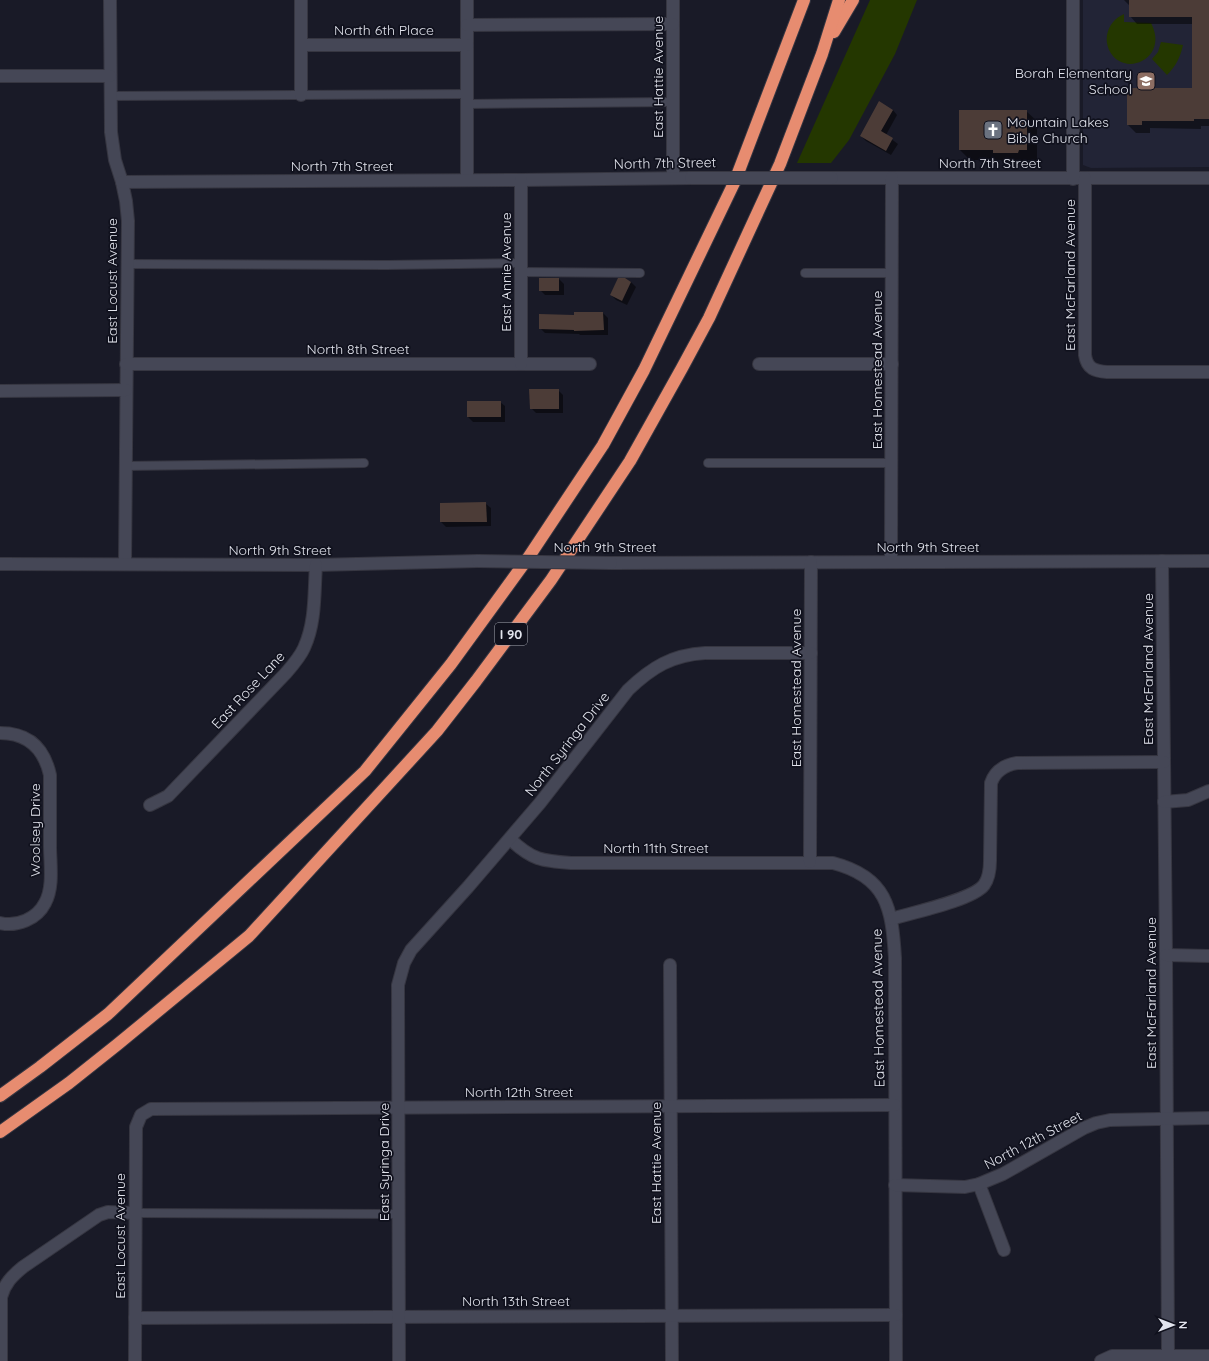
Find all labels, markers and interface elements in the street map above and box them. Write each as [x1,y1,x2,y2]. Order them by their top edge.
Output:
street label: East Hattie Avenue [649,16,667,138]
street label: North 6th Place [334,21,434,39]
place label: Borah Elementary School [1015,64,1132,98]
school or university icon: Borah Elementary School [1135,70,1157,92]
place label: Mountain Lakes Bible Church [1007,113,1109,147]
church icon: Mountain Lakes Bible Church [982,119,1004,141]
street label: North 7th Street [614,153,717,173]
street label: North 7th Street [939,154,1042,172]
street label: North 7th Street [291,157,394,175]
street label: East McFarland Avenue [1061,199,1079,351]
street label: East Annie Avenue [497,212,515,332]
street label: East Locust Avenue [103,218,121,344]
street label: East Homestead Avenue [868,291,886,449]
street label: North 8th Street [307,340,410,358]
street label: North 9th Street [553,538,657,556]
street label: North 9th Street [876,538,980,556]
street label: North 9th Street [228,541,332,559]
street label: East McFarland Avenue [1139,593,1157,745]
street label: East Homestead Avenue [787,609,805,767]
road number: I 90 [495,623,527,645]
street label: East Rose Lane [207,647,289,733]
street label: North Syringa Drive [521,688,613,800]
street label: Woolsey Drive [26,783,44,877]
street label: North 11th Street [603,839,709,857]
street label: East McFarland Avenue [1142,917,1160,1069]
street label: East Homestead Avenue [868,928,888,1087]
street label: North 12th Street [465,1083,573,1101]
street label: East Hattie Avenue [647,1102,665,1224]
street label: East Syringa Drive [375,1103,393,1221]
street label: North 12th Street [981,1107,1085,1173]
street label: East Locust Avenue [111,1173,129,1299]
street label: North 13th Street [462,1292,570,1310]
north arrow [1153,1305,1193,1345]
text: N [1176,1321,1190,1329]

